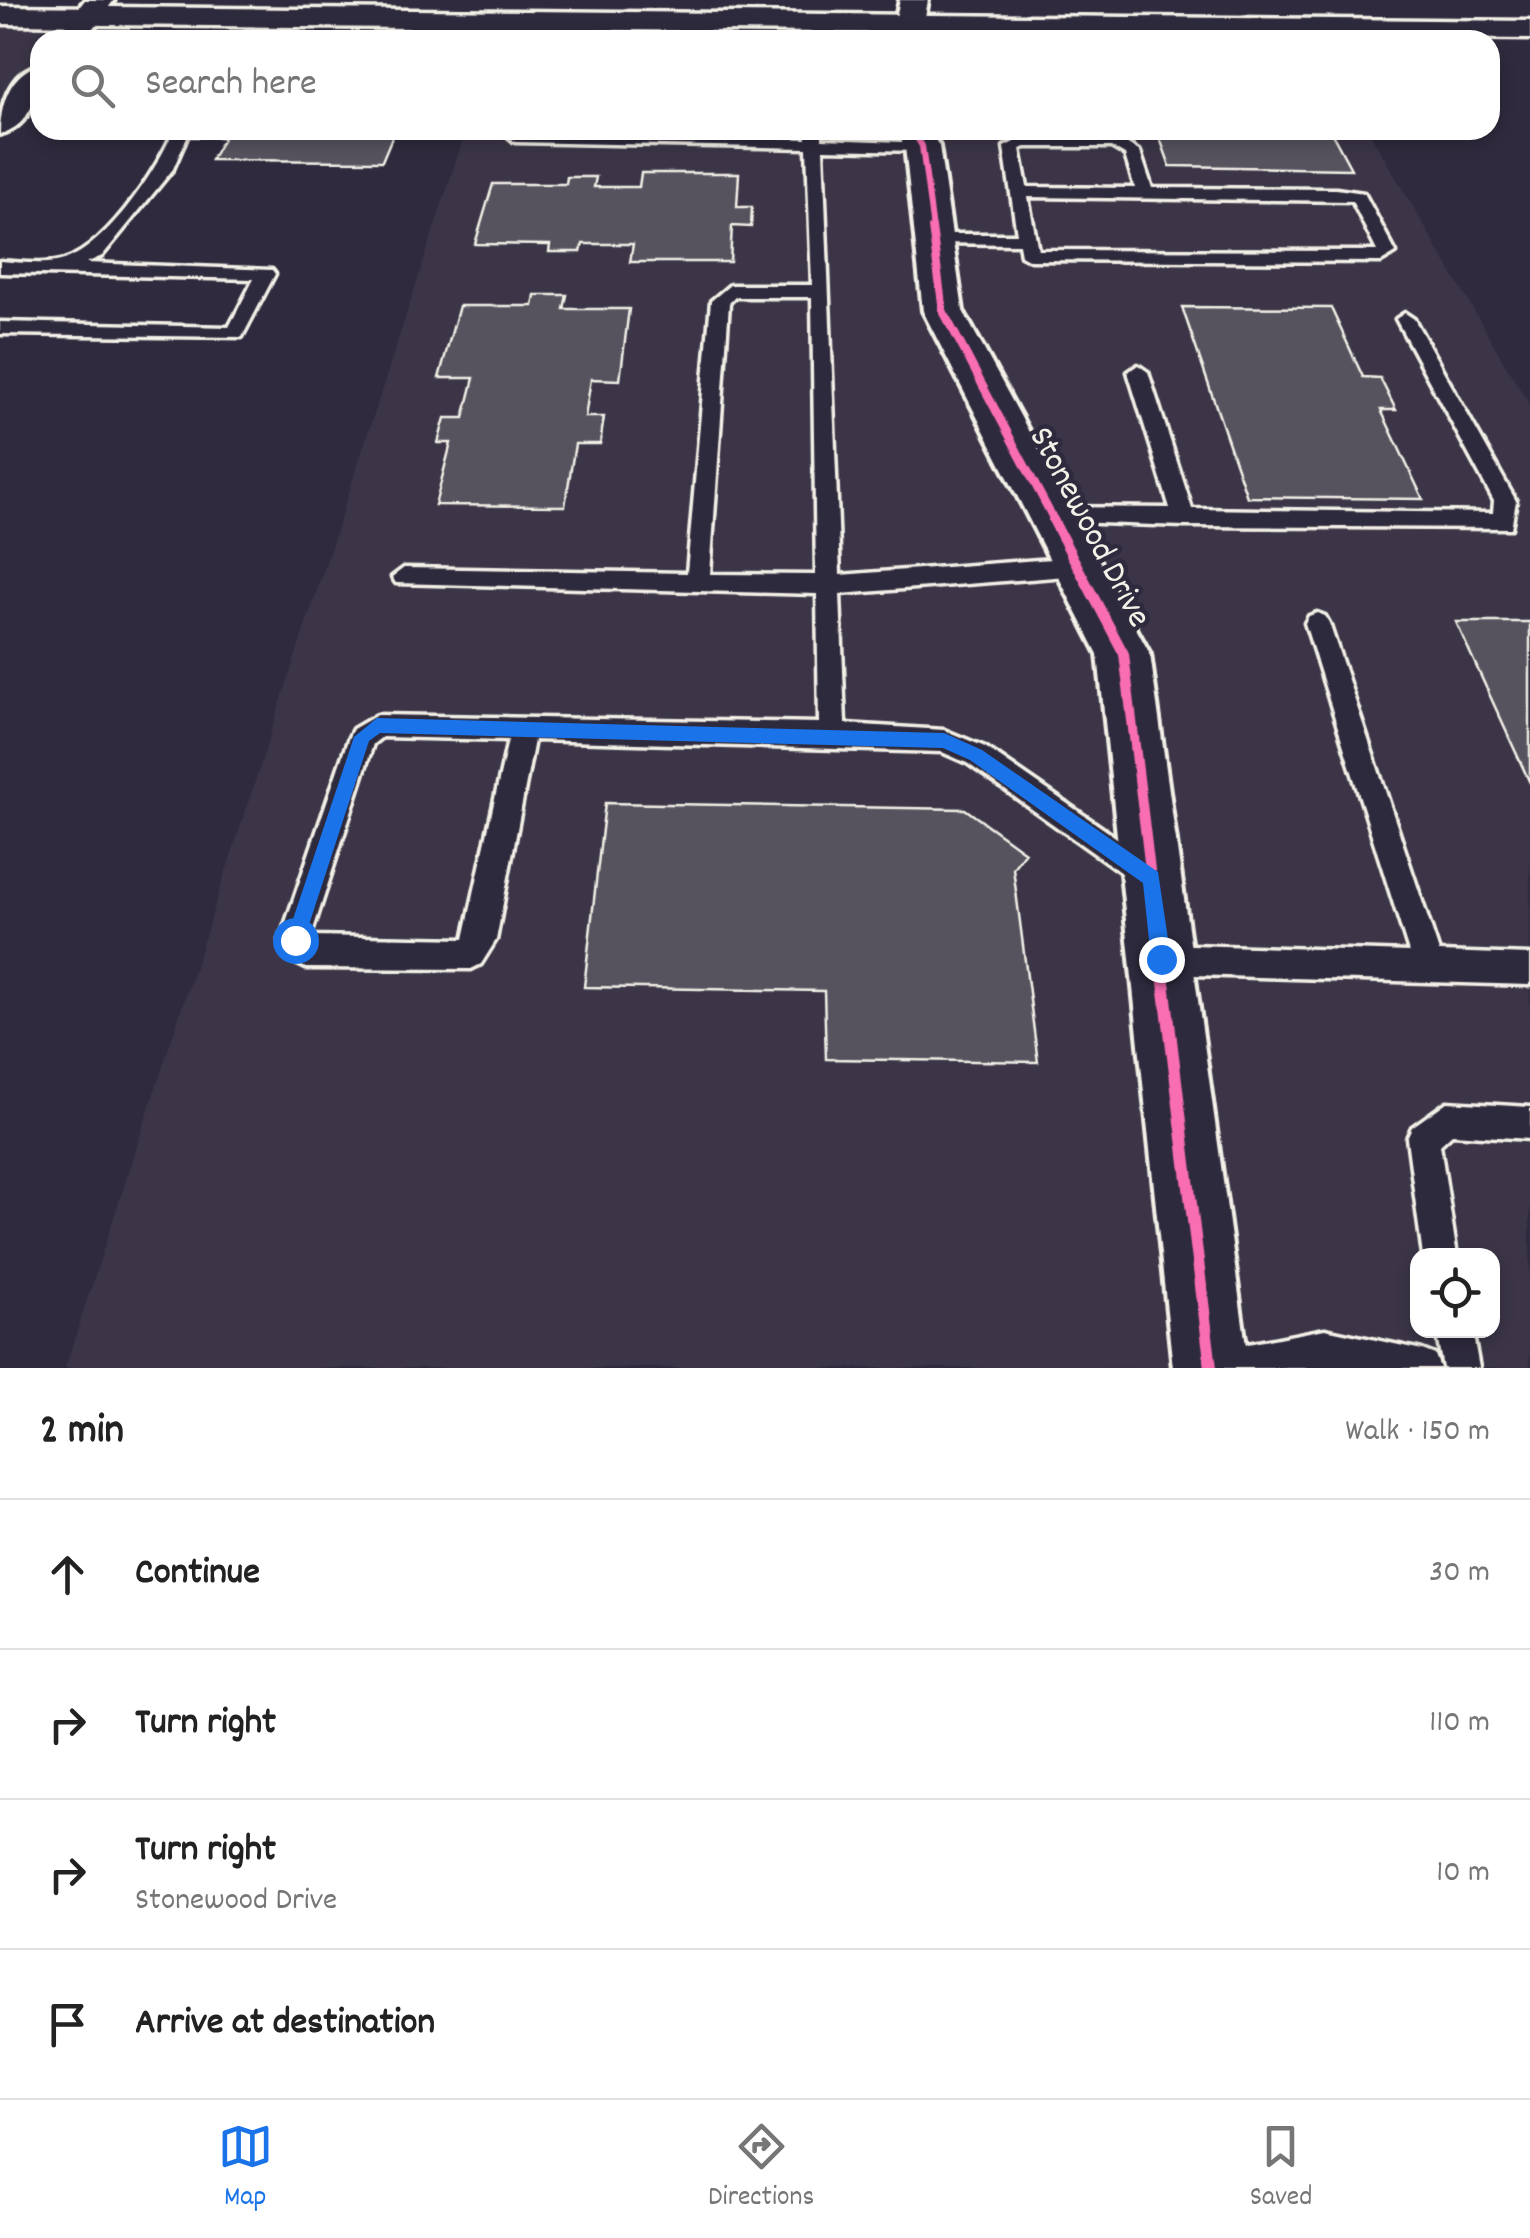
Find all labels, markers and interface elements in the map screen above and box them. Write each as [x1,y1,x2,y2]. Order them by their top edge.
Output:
search box [30,30,1500,140]
icon: search [65,58,120,113]
text: Search here [145,58,317,113]
street label: Stonewood Drive [1014,419,1162,637]
route start [273,918,319,964]
route end [1139,937,1185,983]
map controls [1410,1248,1500,1338]
button: locate [1410,1248,1500,1338]
text: 2 min [40,1403,124,1463]
text: Walk · 150 m [1345,1410,1490,1456]
icon: ahead [40,1547,95,1602]
text: Continue [135,1547,260,1602]
text: 30 m [1429,1551,1490,1597]
icon: right [40,1697,95,1752]
text: Turn right [135,1697,276,1752]
text: 110 m [1429,1701,1490,1747]
text: Turn right [135,1824,276,1879]
icon: right [40,1847,95,1902]
text: 10 m [1436,1851,1490,1897]
text: Stonewood Drive [135,1879,337,1925]
icon: arrive [40,1997,95,2052]
text: Arrive at destination [135,1997,435,2052]
tab: Map [218,2119,273,2219]
tab: Directions [708,2119,814,2219]
tab: Saved [1250,2119,1312,2219]

